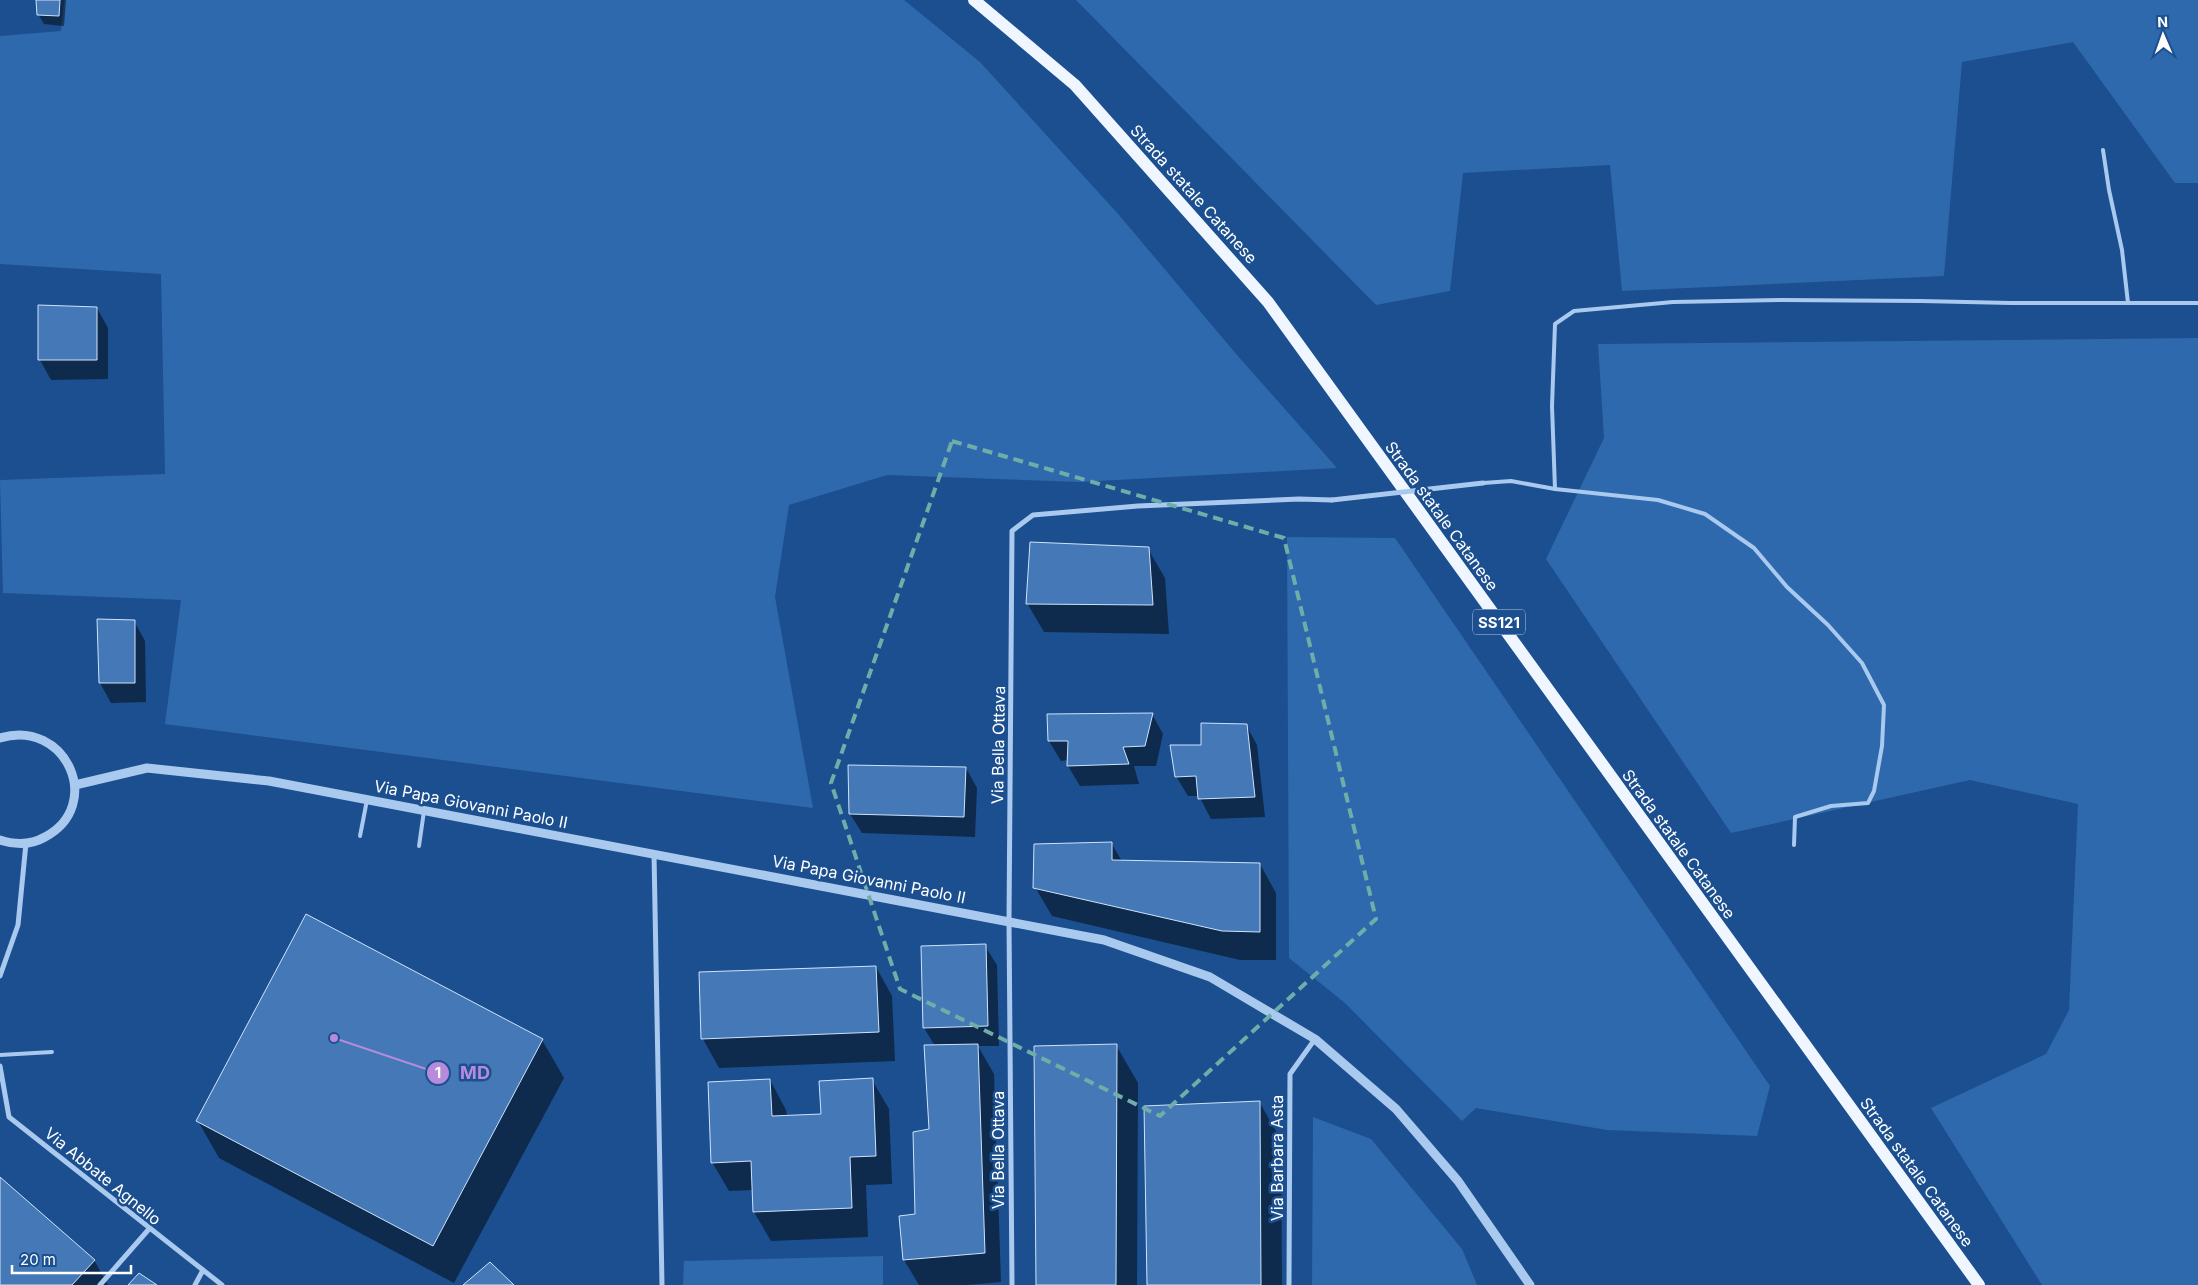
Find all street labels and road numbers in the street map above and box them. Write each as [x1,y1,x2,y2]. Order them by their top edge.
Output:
street label: Strada statale Catanese [1126,120,1262,268]
street label: Strada statale Catanese [1381,437,1503,595]
road number: SS121 [1473,610,1525,634]
street label: Via Bella Ottava [987,686,1009,804]
street label: Strada statale Catanese [1618,765,1740,923]
street label: Via Papa Giovanni Paolo II [373,775,569,833]
street label: Via Papa Giovanni Paolo II [771,850,967,908]
street label: Via Bella Ottava [988,1091,1008,1209]
street label: Strada statale Catanese [1856,1093,1978,1251]
street label: Via Barbara Asta [1267,1095,1287,1221]
street label: Via Abbate Agnello [41,1123,165,1229]

